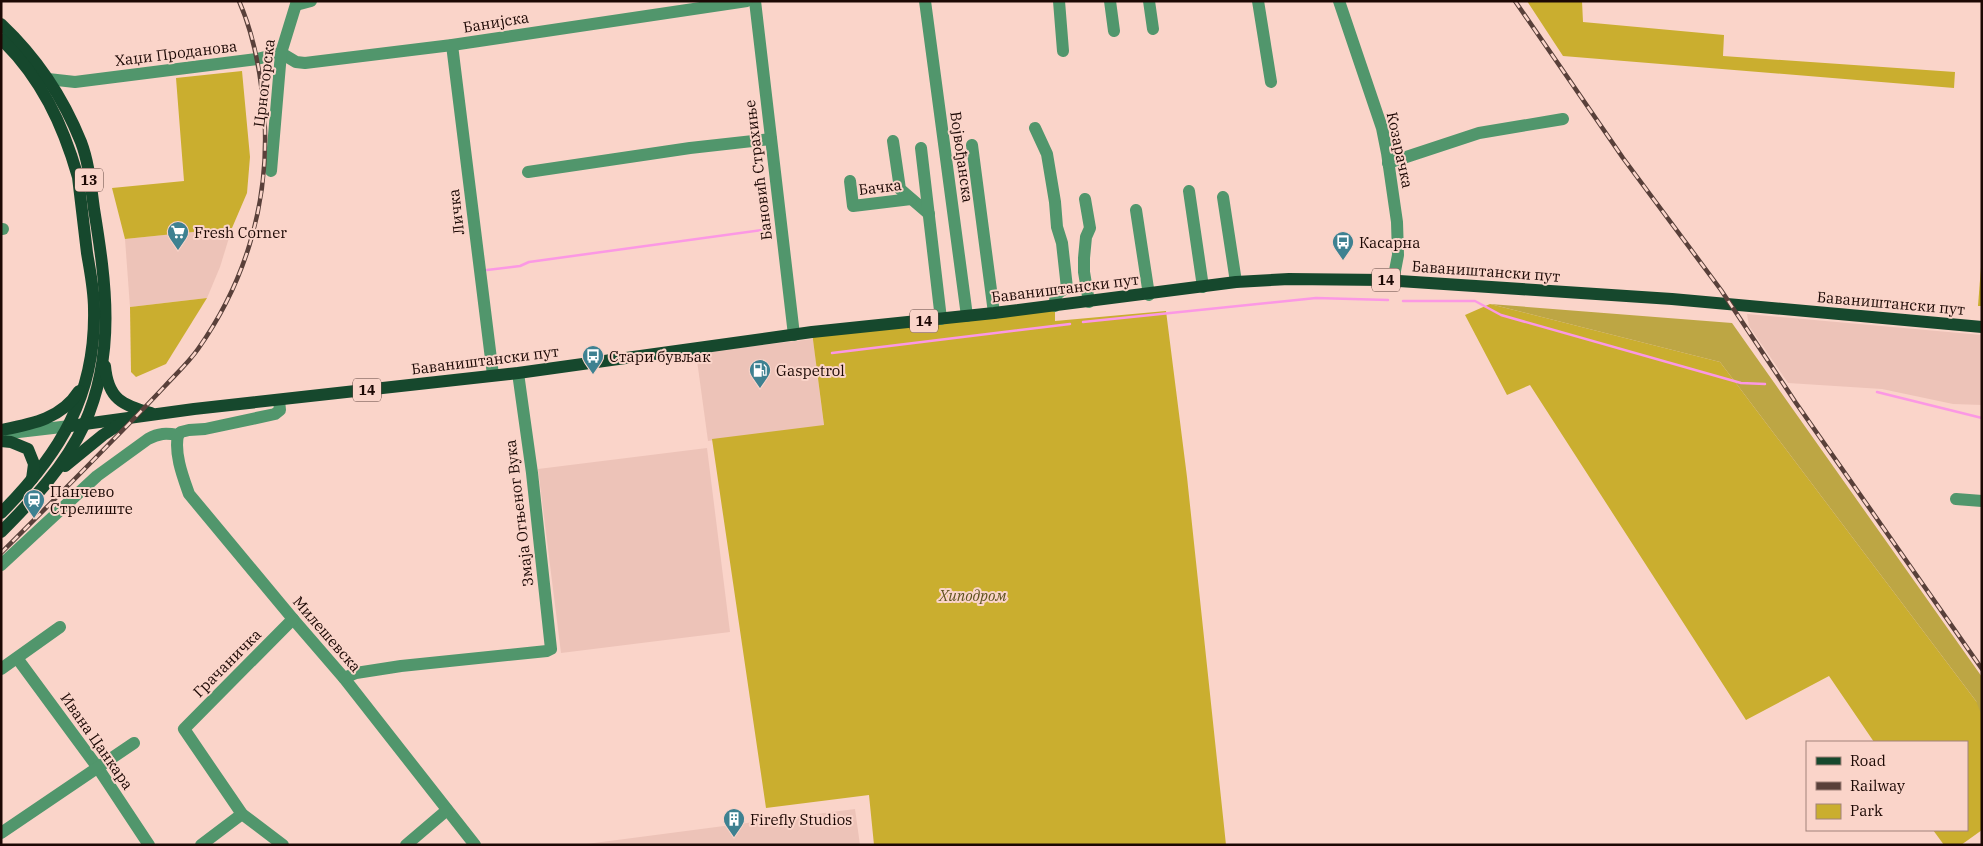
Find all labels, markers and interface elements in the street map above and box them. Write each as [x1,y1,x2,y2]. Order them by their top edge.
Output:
street label: Банијска [462,7,530,37]
street label: Хаџи Проданова [114,36,238,70]
street label: Црногорска [249,38,279,128]
street label: Бановић Страхиње [740,99,776,241]
street label: Војвођанска [946,110,978,204]
street label: Козарачка [1383,110,1417,190]
road number: 13 [75,168,103,192]
street label: Бачка [857,175,903,199]
street label: Личка [444,188,468,236]
supermarket icon: Fresh Corner [166,220,190,251]
place label: Fresh Corner [194,223,287,242]
bus stop icon: Касарна [1331,230,1355,261]
place label: Касарна [1359,233,1420,252]
street label: Баваништански пут [1411,256,1561,286]
road number: 14 [1372,268,1400,292]
street label: Баваништански пут [990,269,1140,306]
street label: Баваништански пут [1816,287,1966,319]
road number: 14 [910,310,938,332]
street label: Баваништански пут [410,341,560,378]
bus stop icon: Стари бувљак [581,344,605,375]
place label: Стари бувљак [609,347,711,366]
fuel station icon: Gaspetrol [748,358,772,389]
place label: Gaspetrol [776,361,845,380]
road number: 14 [353,378,381,402]
street label: Змаја Огњеног Вука [501,439,537,587]
place label: Панчево Стрелиште [50,482,133,518]
station icon: Панчево Стрелиште [22,488,46,519]
park label: Хиподром [938,586,1007,605]
street label: Милешевска [289,592,365,676]
street label: Грачаничка [189,625,265,701]
street label: Ивана Цанкара [56,689,138,793]
legend [1806,741,1968,831]
text: Road [1850,751,1886,770]
text: Railway [1850,776,1905,795]
text: Park [1850,801,1883,820]
building icon: Firefly Studios [722,807,746,838]
place label: Firefly Studios [750,810,852,829]

